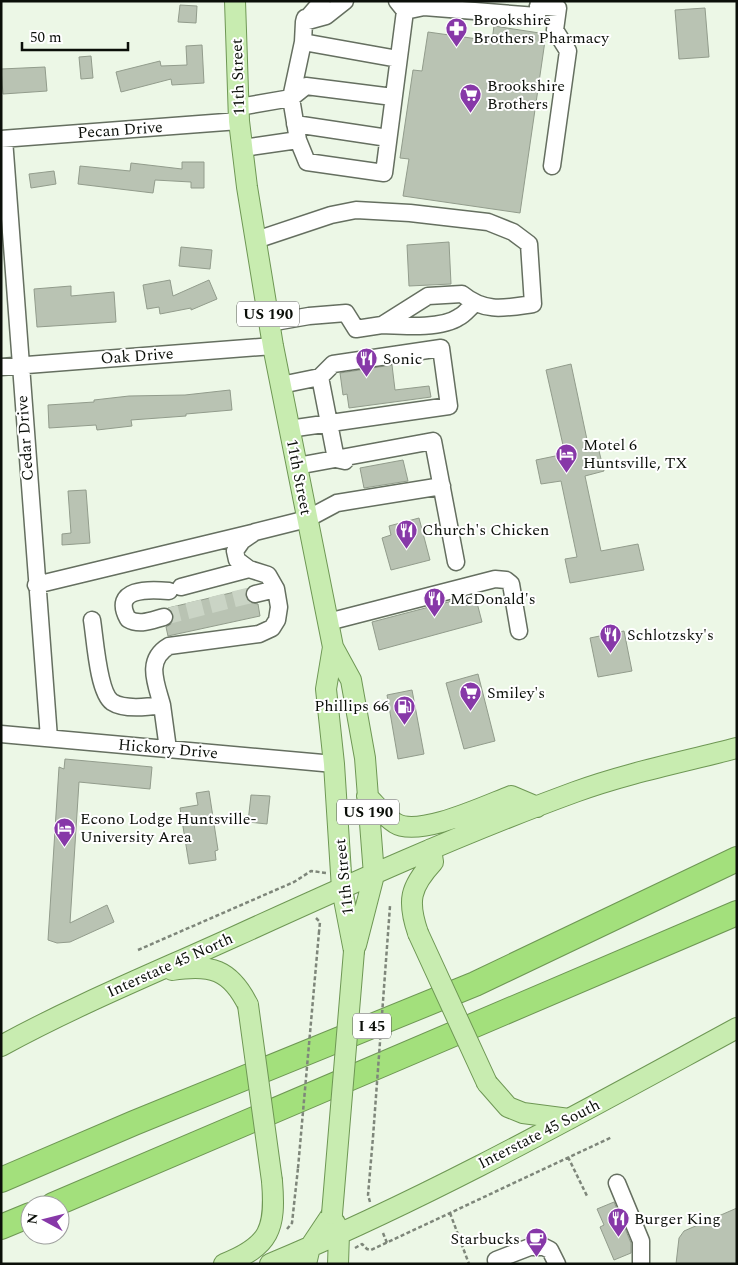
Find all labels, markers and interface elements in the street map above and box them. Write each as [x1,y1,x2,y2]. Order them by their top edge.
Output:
place label: Brookshire Brothers Pharmacy [473,8,610,50]
pharmacy icon: Brookshire Brothers Pharmacy [445,17,469,48]
scale bar [22,20,129,52]
text: 50 m [30,26,62,49]
street label: 11th Street [225,38,251,116]
place label: Brookshire Brothers [487,74,565,116]
supermarket icon: Brookshire Brothers [459,83,483,114]
street label: Pecan Drive [76,115,164,145]
road number: US 190 [237,302,299,326]
street label: Oak Drive [100,341,174,371]
restaurant icon: Sonic [355,347,379,378]
place label: Sonic [383,347,422,371]
street label: Cedar Drive [10,394,40,482]
place label: Motel 6 Huntsville, TX [583,433,687,475]
street label: 11th Street [280,437,318,517]
hotel icon: Motel 6 Huntsville, TX [555,442,579,473]
restaurant icon: Church's Chicken [394,518,418,549]
place label: Church's Chicken [422,518,549,542]
restaurant icon: McDonald's [422,587,446,618]
place label: McDonald's [450,587,536,611]
restaurant icon: Schlotzsky's [599,623,623,654]
place label: Schlotzsky's [627,623,714,647]
supermarket icon: Smiley's [459,681,483,712]
place label: Smiley's [487,681,545,705]
place label: Phillips 66 [314,694,389,718]
fuel station icon: Phillips 66 [393,694,417,725]
street label: Hickory Drive [117,733,219,765]
road number: US 190 [337,800,399,824]
place label: Econo Lodge Huntsville- University Area [80,807,257,849]
hotel icon: Econo Lodge Huntsville- University Area [52,816,76,847]
street label: 11th Street [328,837,360,917]
street label: Interstate 45 North [103,926,237,1004]
road number: I 45 [353,1014,391,1038]
street label: Interstate 45 South [474,1093,604,1175]
north arrow [20,1195,70,1245]
restaurant icon: Burger King [606,1207,630,1238]
place label: Burger King [634,1207,721,1231]
text: N [21,1212,44,1225]
place label: Starbucks [450,1227,520,1251]
cafe icon: Starbucks [524,1227,548,1258]

